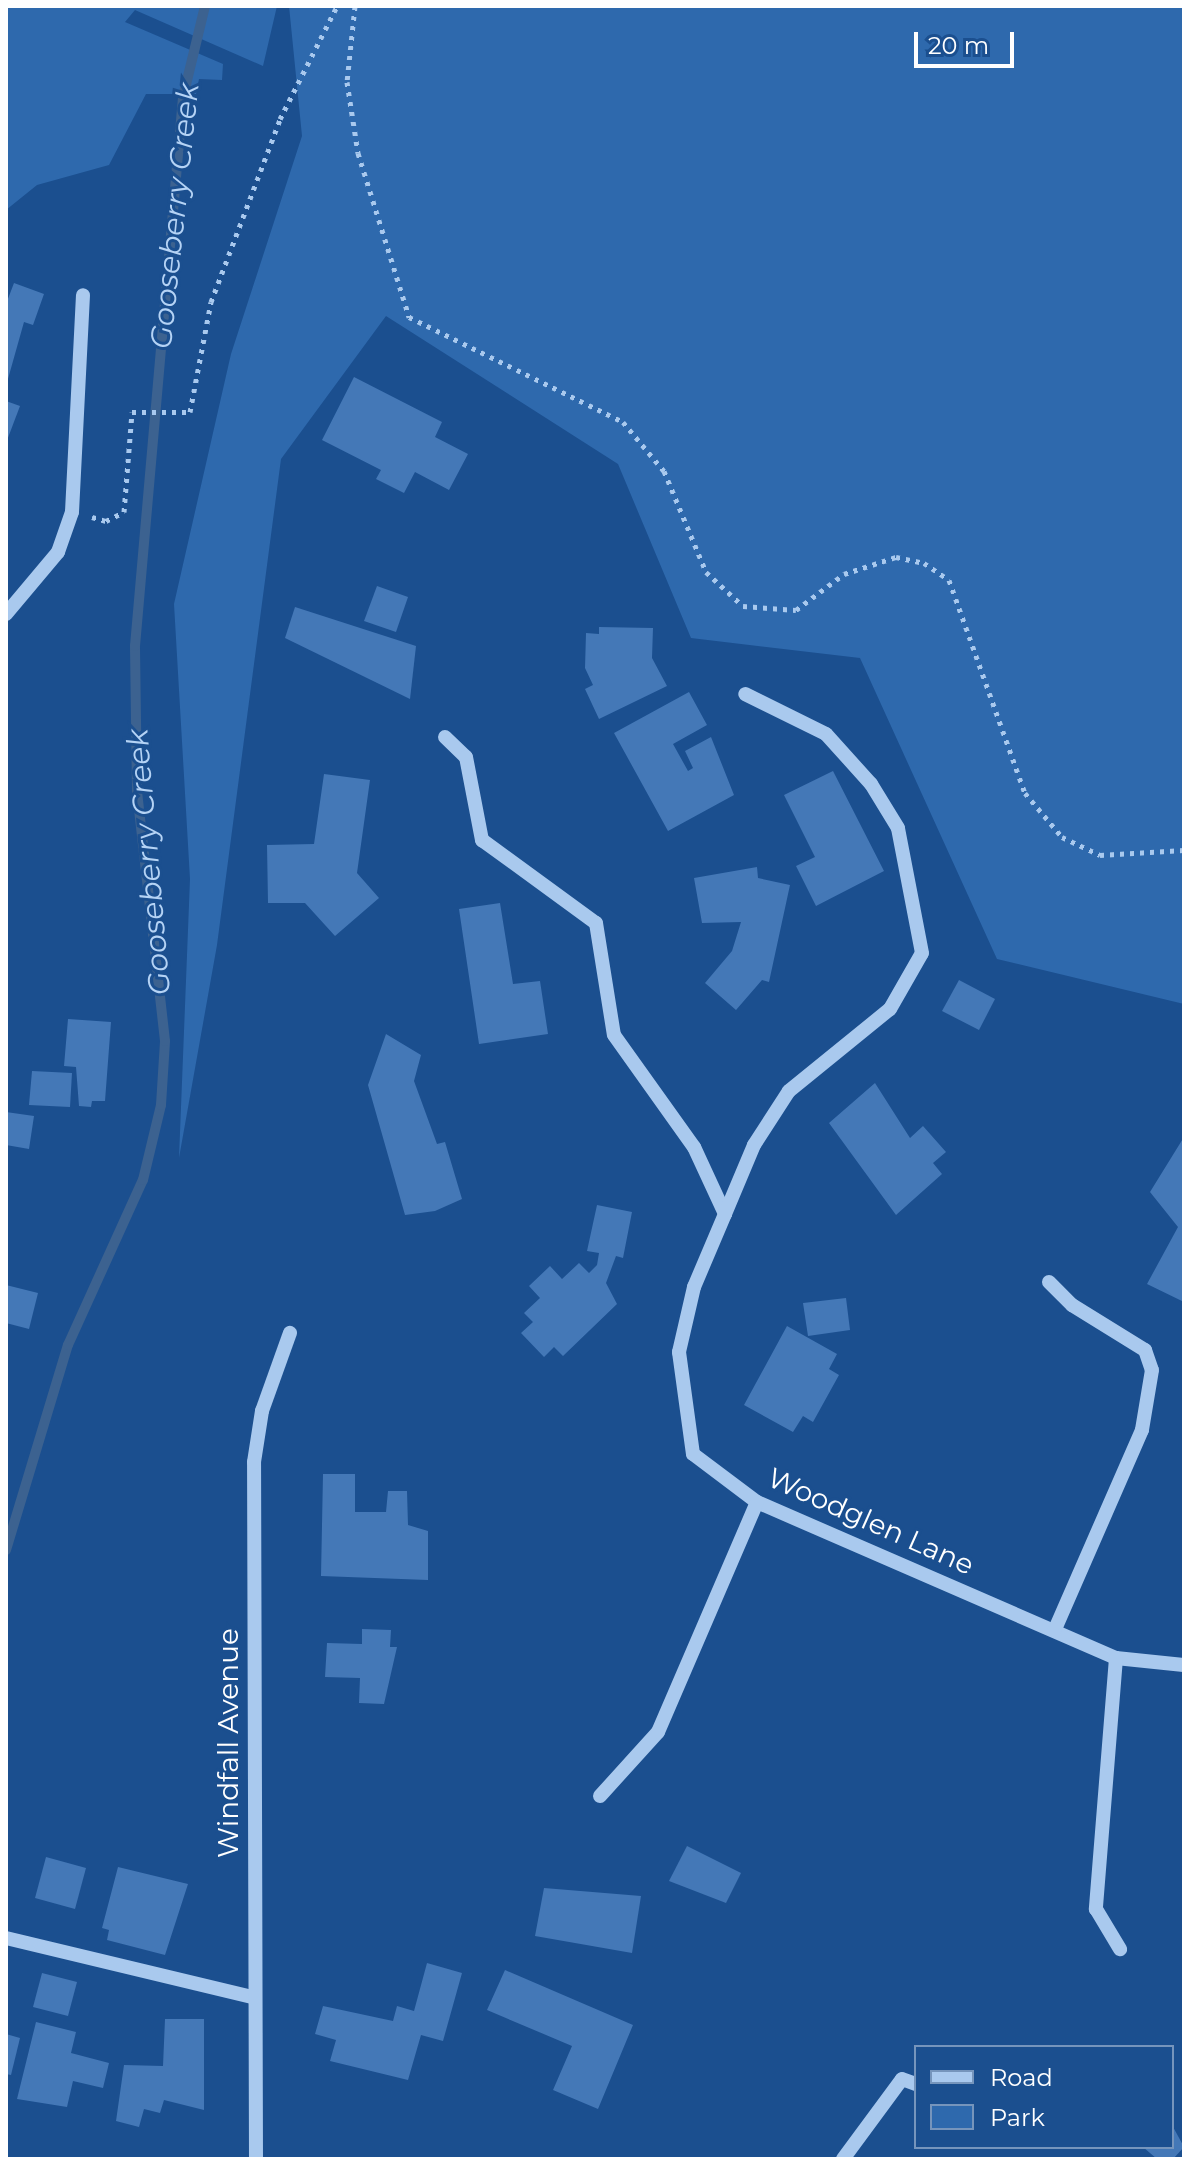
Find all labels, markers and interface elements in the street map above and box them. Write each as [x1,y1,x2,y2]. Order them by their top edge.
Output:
scale bar [918,16,1018,66]
text: 20 m [928,31,989,60]
water label: Gooseberry Creek [143,81,207,351]
water label: Gooseberry Creek [119,727,179,997]
street label: Woodglen Lane [763,1460,979,1582]
street label: Windfall Avenue [211,1628,245,1858]
legend [914,2045,1174,2149]
text: Road [990,2063,1053,2092]
text: Park [990,2103,1045,2132]

